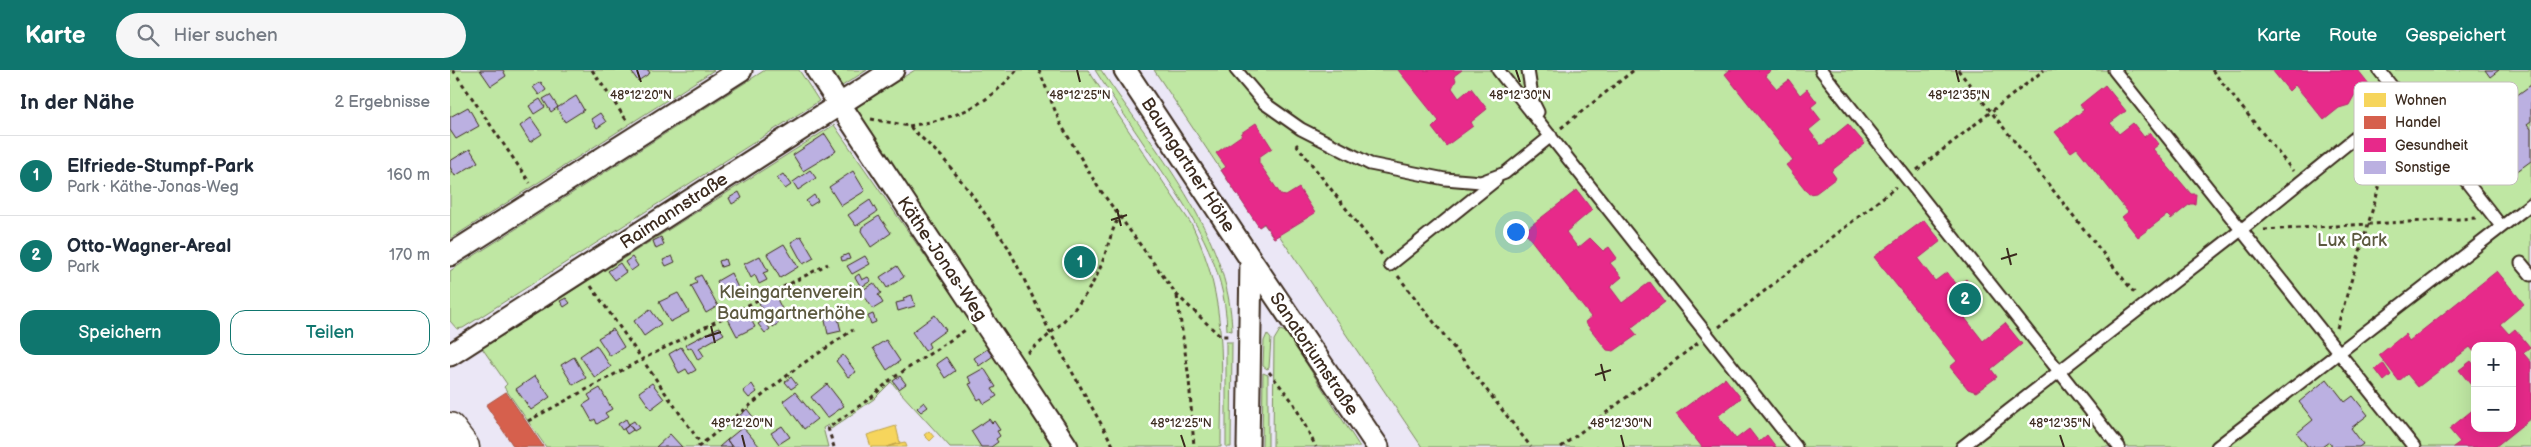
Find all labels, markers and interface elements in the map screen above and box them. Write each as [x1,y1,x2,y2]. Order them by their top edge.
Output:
search box [116,13,466,58]
text: Karte [25,21,86,50]
icon: search [134,21,162,49]
text: Hier suchen [174,24,278,47]
text: Karte [2257,25,2301,46]
text: Route [2329,25,2377,46]
text: Gespeichert [2405,25,2506,46]
legend [2354,82,2518,185]
text: 48°12'20"N [610,88,672,103]
text: 48°12'25"N [1049,88,1111,103]
text: 48°12'30"N [1489,88,1551,103]
text: 48°12'35"N [1928,88,1990,103]
text: In der Nähe [20,90,134,115]
text: Wohnen [2395,92,2447,109]
text: 2 Ergebnisse [334,93,430,112]
street label: Baumgartner Höhe [1137,94,1240,237]
text: Handel [2395,114,2441,131]
text: Gesundheit [2395,137,2469,154]
text: Elfriede-Stumpf-Park [67,155,254,178]
text: Sonstige [2395,159,2450,176]
text: 1 [33,166,39,185]
text: 160 m [387,166,430,185]
street label: Raimannstraße [616,168,732,254]
text: Park · Käthe-Jonas-Weg [67,178,239,197]
street label: Käthe-Jonas-Weg [893,193,991,325]
your location [1503,219,1529,245]
park label: Lux Park [2317,230,2387,251]
text: Otto-Wagner-Areal [67,235,231,258]
pin: 1 [1064,243,1096,281]
text: 2 [31,246,41,265]
text: 170 m [389,246,430,265]
text: Park [67,258,99,277]
pin: 2 [1949,280,1981,318]
park label: Kleingartenverein Baumgartnerhöhe [717,282,865,324]
street label: Sanatoriumstraße [1265,289,1363,420]
button: Speichern [20,310,220,355]
button: Teilen [230,310,430,355]
map controls [2471,342,2516,432]
button: + [2471,342,2516,387]
button: − [2471,387,2516,432]
text: 48°12'20"N [711,416,773,431]
text: 48°12'25"N [1150,416,1212,431]
text: 48°12'30"N [1590,416,1652,431]
text: 48°12'35"N [2029,416,2091,431]

